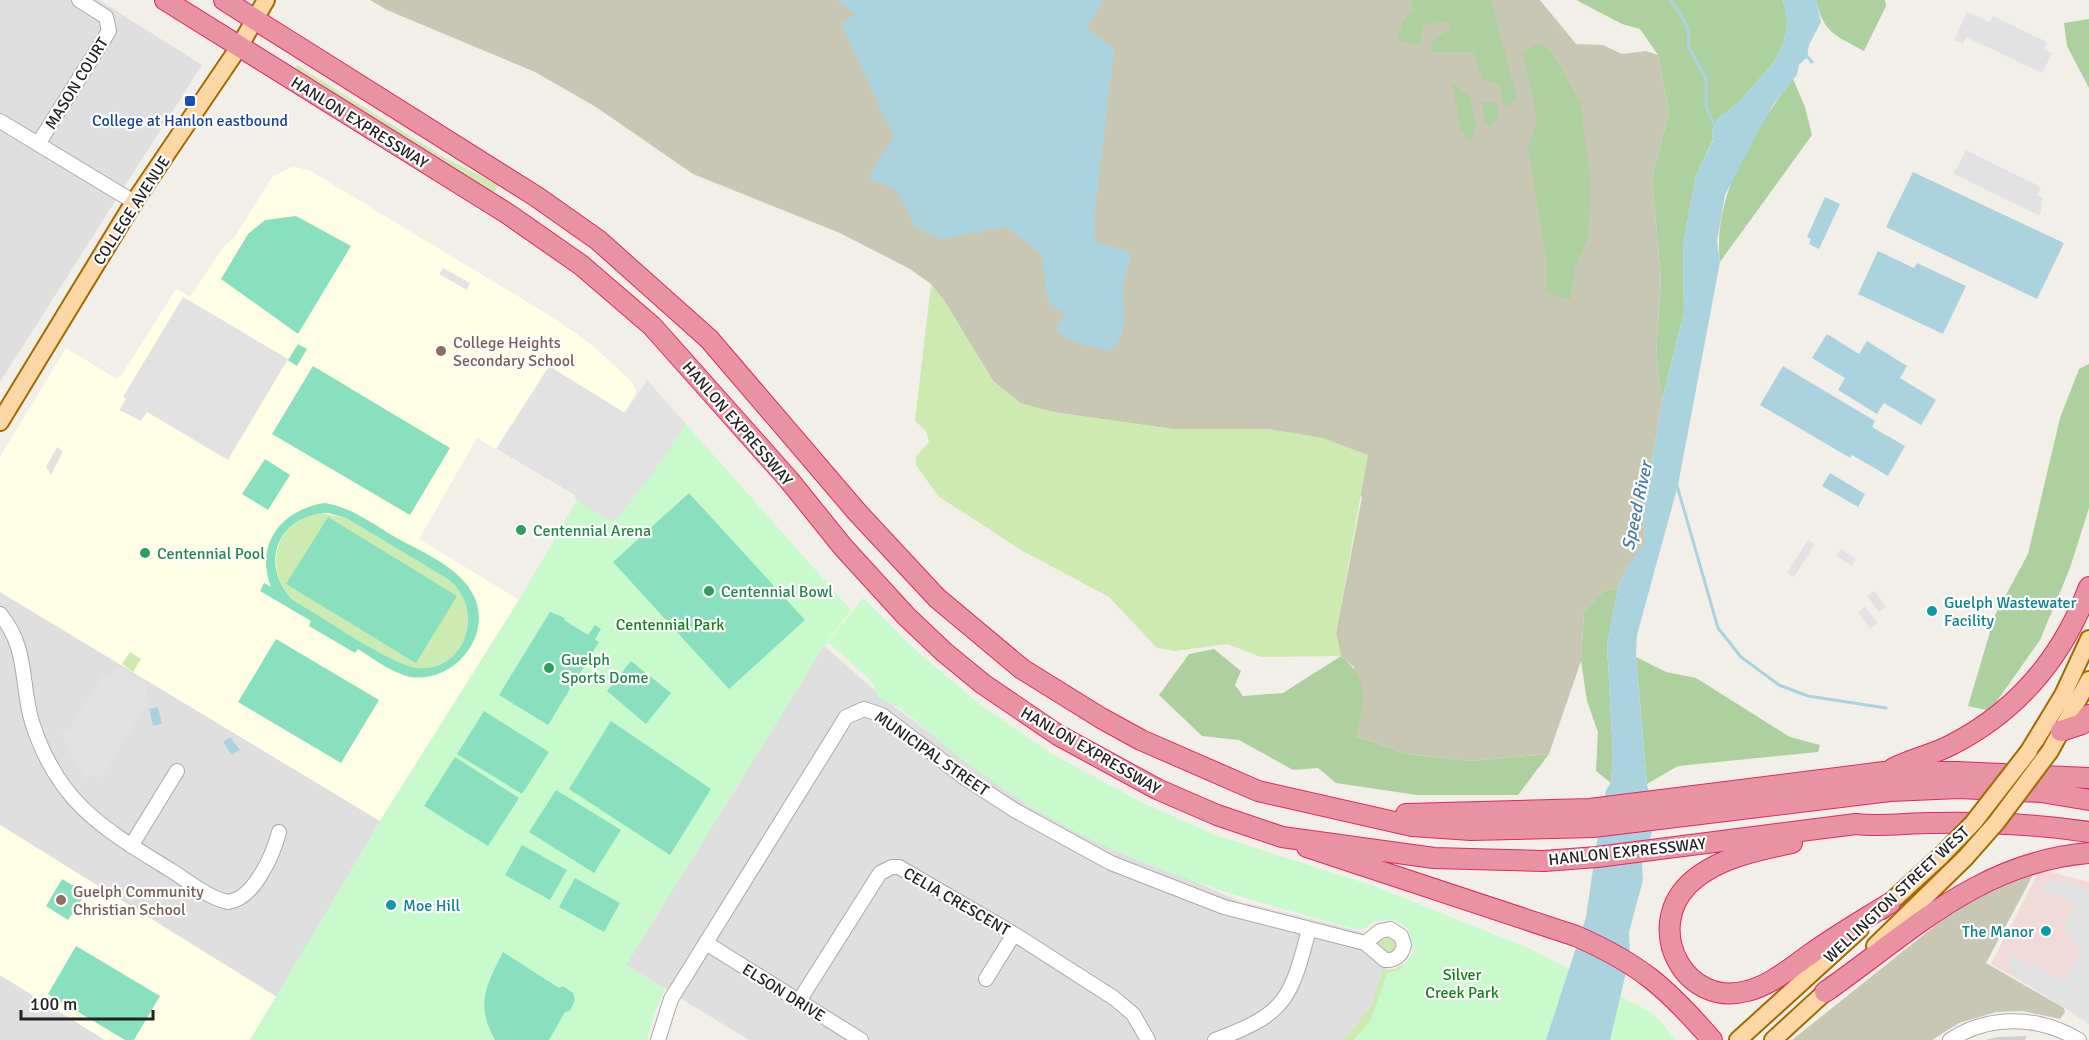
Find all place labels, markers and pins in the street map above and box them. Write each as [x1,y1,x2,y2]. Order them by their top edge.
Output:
marker: College at Hanlon eastbound [183,94,197,108]
place label: College at Hanlon eastbound [92,111,288,131]
place label: College Heights Secondary School [453,333,575,371]
marker: College Heights Secondary School [434,344,448,358]
place label: Centennial Arena [533,521,651,541]
marker: Centennial Arena [514,523,528,537]
place label: Centennial Pool [157,544,265,564]
marker: Centennial Pool [138,546,152,560]
place label: Centennial Bowl [721,582,833,602]
marker: Centennial Bowl [702,584,716,598]
place label: Guelph Wastewater Facility [1944,593,2077,631]
marker: Guelph Wastewater Facility [1925,604,1939,618]
place label: Guelph Sports Dome [561,650,648,688]
marker: Guelph Sports Dome [542,661,556,675]
place label: Guelph Community Christian School [73,882,204,920]
marker: Guelph Community Christian School [54,893,68,907]
place label: Moe Hill [403,896,460,916]
marker: Moe Hill [384,898,398,912]
place label: The Manor [1962,922,2034,942]
marker: The Manor [2039,924,2053,938]

